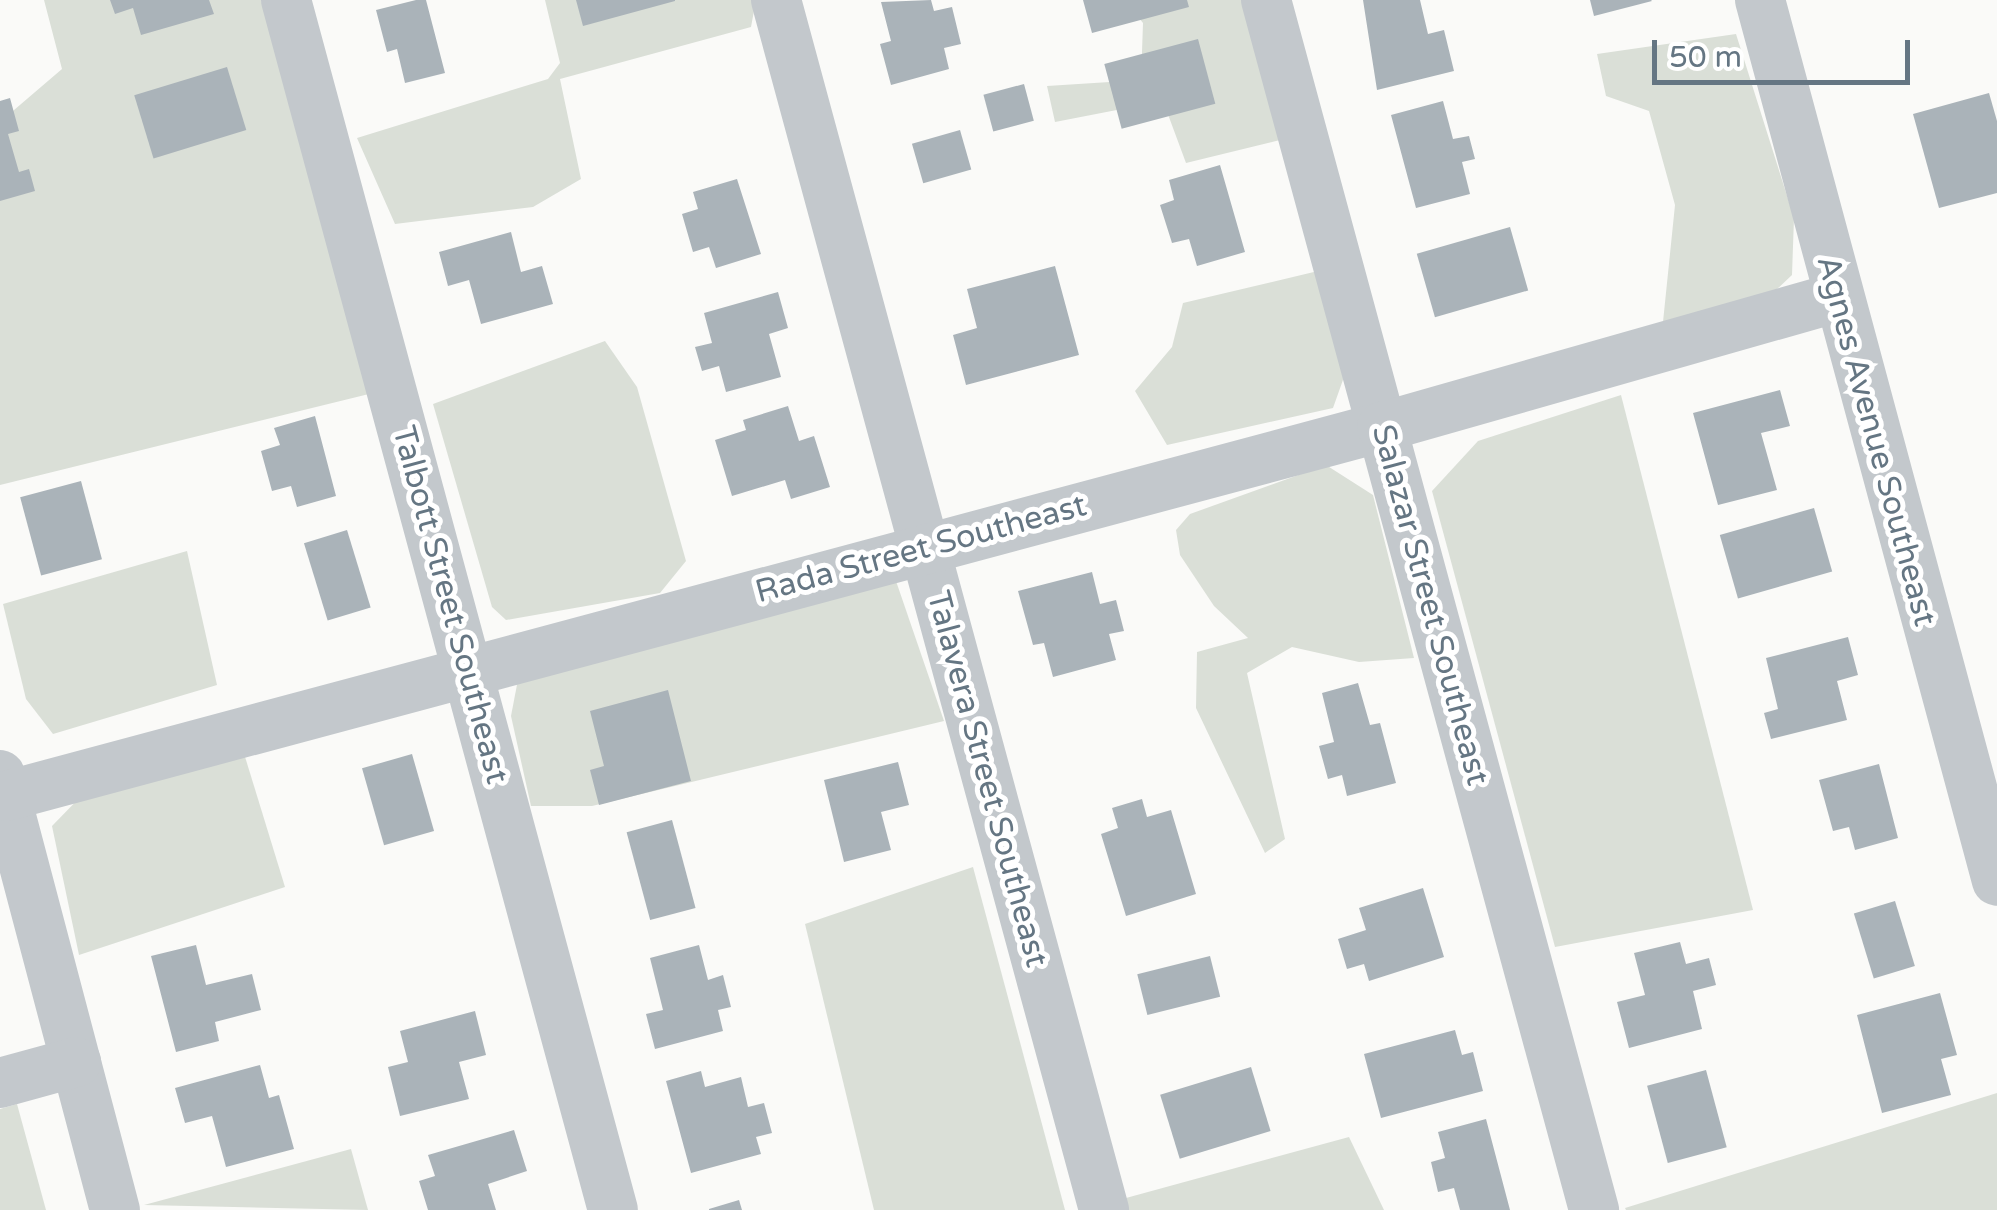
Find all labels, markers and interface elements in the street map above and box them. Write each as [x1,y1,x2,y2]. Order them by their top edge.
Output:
scale bar [1657,20,1914,82]
text: 50 m [1669,39,1742,76]
street label: Agnes Avenue Southeast [1808,252,1944,630]
street label: Salazar Street Southeast [1363,420,1497,790]
street label: Talbott Street Southeast [384,422,516,788]
street label: Rada Street Southeast [751,486,1091,612]
street label: Talavera Street Southeast [918,587,1056,971]

